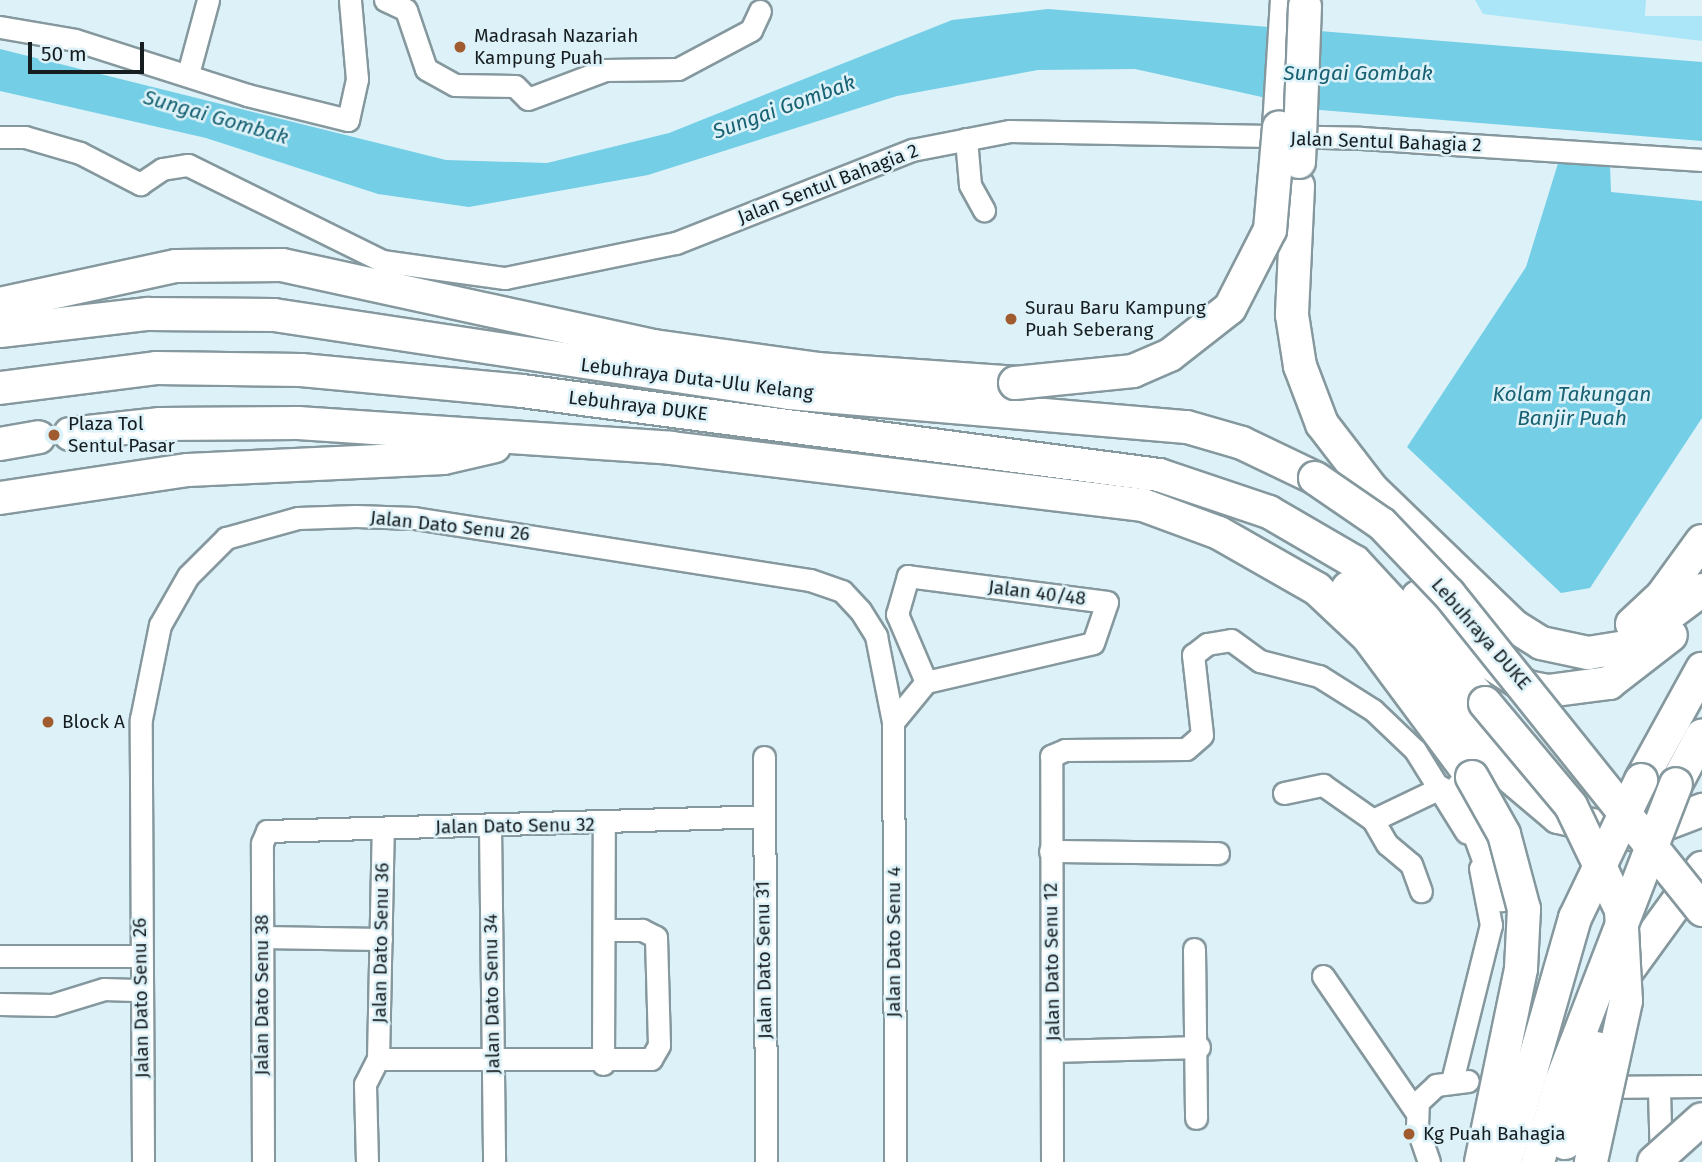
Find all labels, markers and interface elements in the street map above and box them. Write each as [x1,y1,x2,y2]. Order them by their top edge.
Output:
place label: Madrasah Nazariah Kampung Puah [474,25,638,69]
scale bar [32,28,147,72]
marker: Madrasah Nazariah Kampung Puah [452,39,468,55]
text: 50 m [41,41,87,67]
water label: Sungai Gombak [1283,60,1433,86]
water label: Sungai Gombak [709,70,859,144]
water label: Sungai Gombak [141,84,291,150]
street label: Jalan Sentul Bahagia 2 [1290,127,1482,157]
street label: Jalan Sentul Bahagia 2 [735,139,921,229]
place label: Surau Baru Kampung Puah Seberang [1025,297,1206,341]
marker: Surau Baru Kampung Puah Seberang [1003,311,1019,327]
street label: Lebuhraya Duta-Ulu Kelang [579,353,815,405]
water label: Kolam Takungan Banjir Puah [1493,381,1651,431]
street label: Lebuhraya DUKE [567,386,709,426]
place label: Plaza Tol Sentul Pasar [68,413,175,457]
marker: Plaza Tol Sentul Pasar [46,427,62,443]
street label: Jalan Dato Senu 26 [369,506,531,546]
street label: Lebuhraya DUKE [1426,574,1536,694]
street label: Jalan 40/48 [987,576,1087,610]
place label: Block A [62,711,125,733]
marker: Block A [40,714,56,730]
street label: Jalan Dato Senu 32 [435,813,595,839]
street label: Jalan Dato Senu 36 [368,863,394,1023]
street label: Jalan Dato Senu 4 [883,866,905,1018]
street label: Jalan Dato Senu 31 [751,881,777,1039]
street label: Jalan Dato Senu 12 [1039,883,1065,1041]
street label: Jalan Dato Senu 34 [479,914,505,1074]
street label: Jalan Dato Senu 38 [251,915,273,1075]
street label: Jalan Dato Senu 26 [128,918,154,1078]
place label: Kg Puah Bahagia [1423,1123,1566,1145]
marker: Kg Puah Bahagia [1401,1126,1417,1142]

